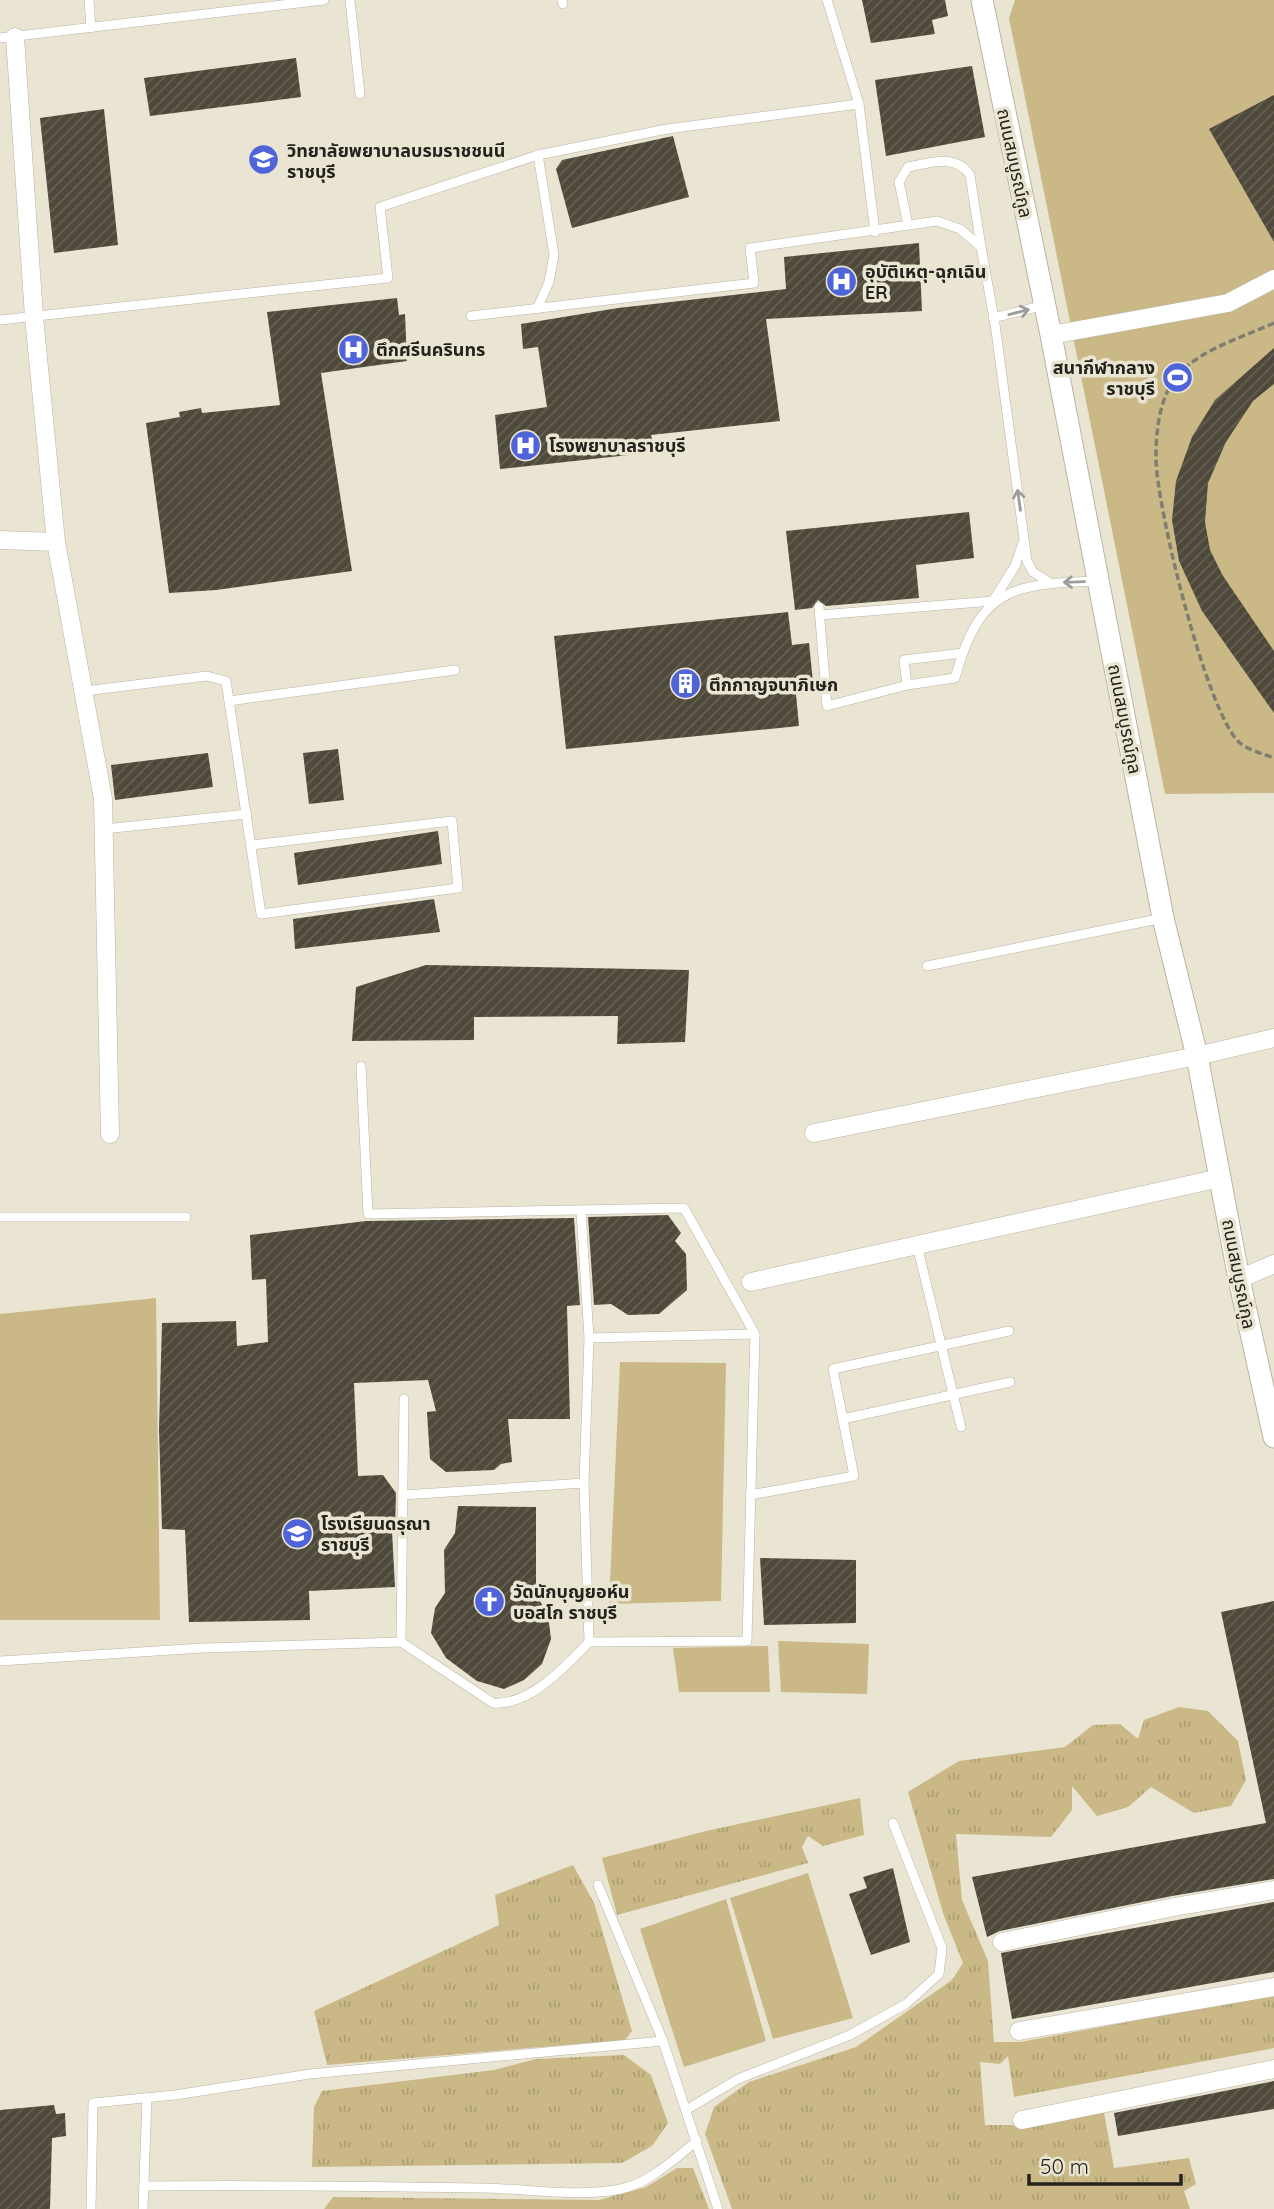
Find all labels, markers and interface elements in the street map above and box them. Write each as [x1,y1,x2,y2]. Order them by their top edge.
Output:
street label: ถนนสมบูรณ์กูล [991,106,1038,220]
place label: วิทยาลัยพยาบาลบรมราชชนนี ราชบุรี [287,139,505,183]
school or university icon: วิทยาลัยพยาบาลบรมราชชนนี ราชบุรี [247,143,281,177]
place label: อุบัติเหตุ-ฉุกเฉิน ER [865,260,986,304]
hospital icon: อุบัติเหตุ-ฉุกเฉิน ER [825,264,859,298]
one-way arrow [1007,304,1030,318]
hospital icon: ตึกศรีนครินทร [336,332,370,366]
place label: ตึกศรีนครินทร [376,338,485,361]
place label: สนากีฬากลาง ราชบุรี [1053,356,1155,400]
sports icon: สนากีฬากลาง ราชบุรี [1161,360,1195,394]
hospital icon: โรงพยาบาลราชบุรี [509,428,543,462]
place label: โรงพยาบาลราชบุรี [549,434,686,457]
one-way arrow [1012,489,1025,512]
one-way arrow [1063,575,1086,588]
street label: ถนนสมบูรณ์กูล [1102,662,1147,776]
building icon: ตึกกาญจนาภิเษก [669,667,703,701]
place label: ตึกกาญจนาภิเษก [709,673,838,696]
street label: ถนนสมบูรณ์กูล [1216,1217,1261,1331]
place label: โรงเรียนดรุณา ราชบุรี [321,1512,430,1556]
school or university icon: โรงเรียนดรุณา ราชบุรี [281,1516,315,1550]
place label: วัดนักบุญยอห์น บอสโก ราชบุรี [513,1580,630,1624]
church icon: วัดนักบุญยอห์น บอสโก ราชบุรี [473,1584,507,1618]
scale bar [1029,2142,1181,2186]
text: 50 m [1040,2153,1089,2179]

